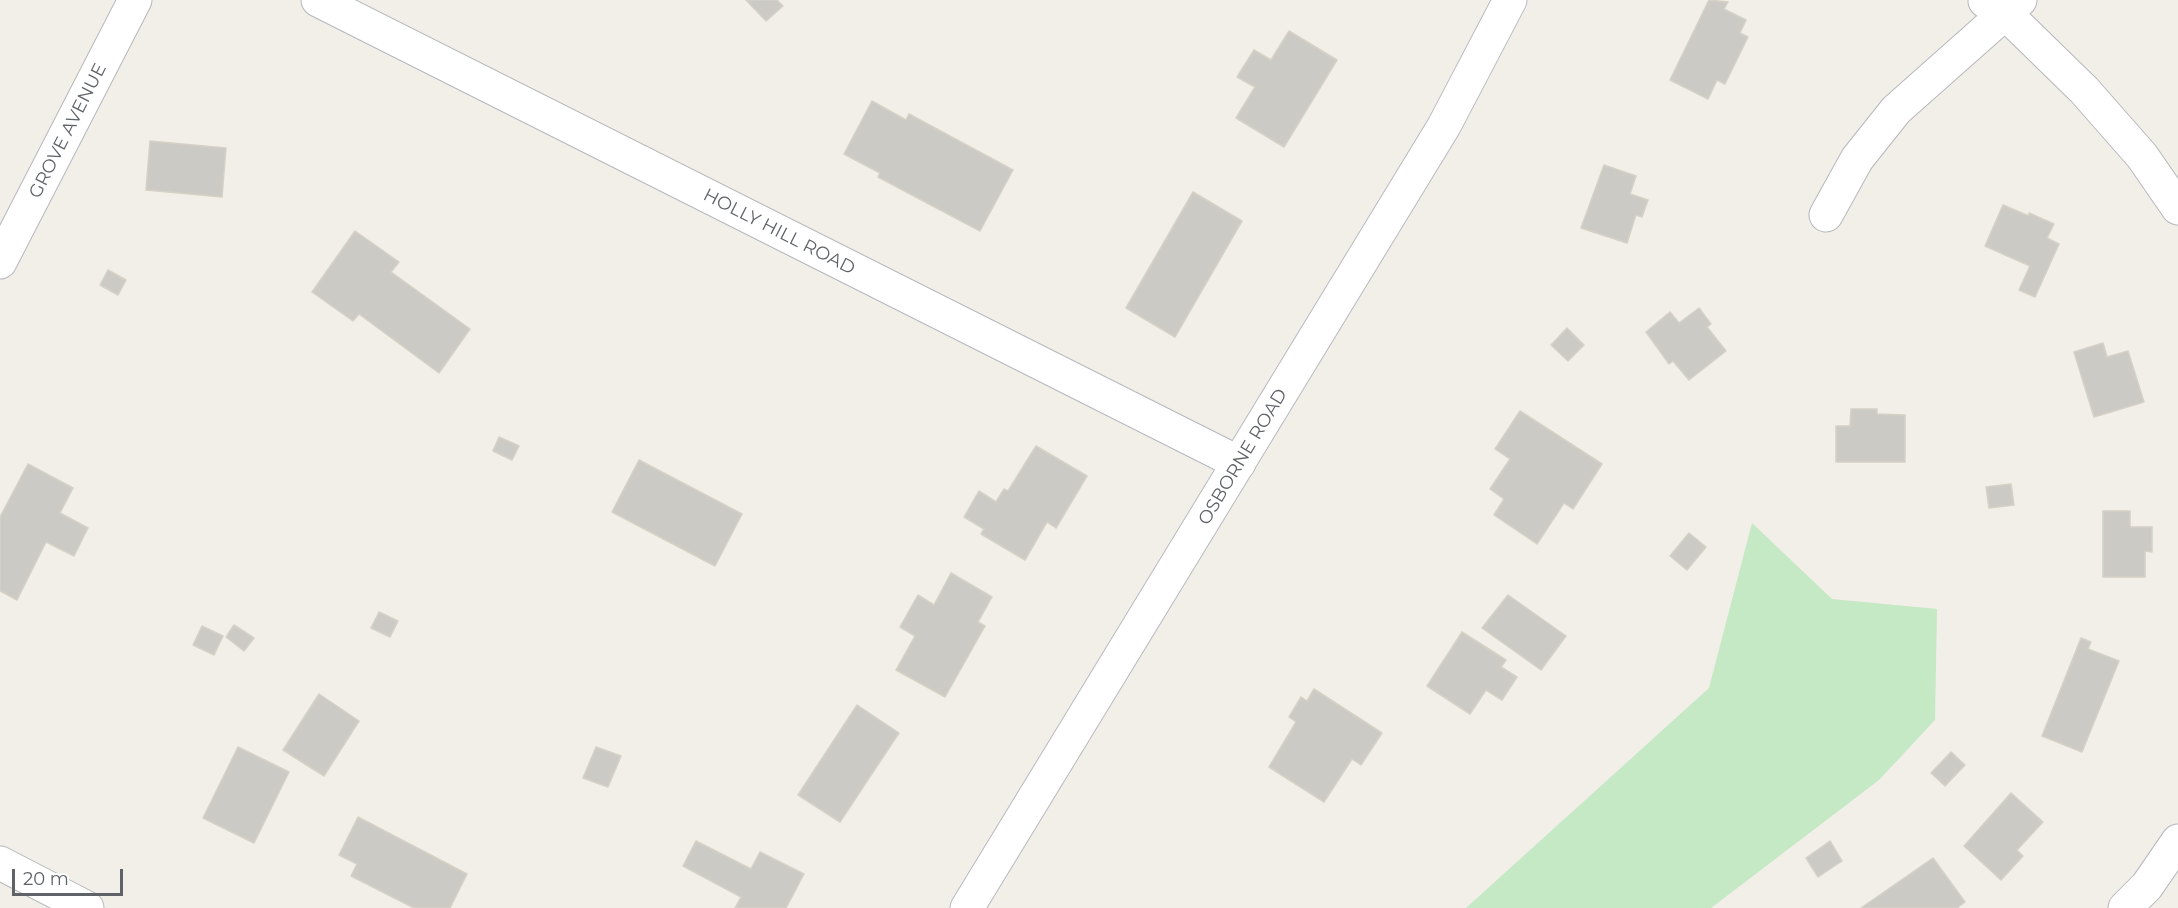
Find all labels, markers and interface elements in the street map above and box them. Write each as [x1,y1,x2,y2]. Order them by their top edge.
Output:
street label: GROVE AVENUE [25,60,111,202]
street label: HOLLY HILL ROAD [699,184,859,280]
street label: OSBORNE ROAD [1194,385,1292,529]
scale bar [15,857,126,895]
text: 20 m [23,868,69,890]

